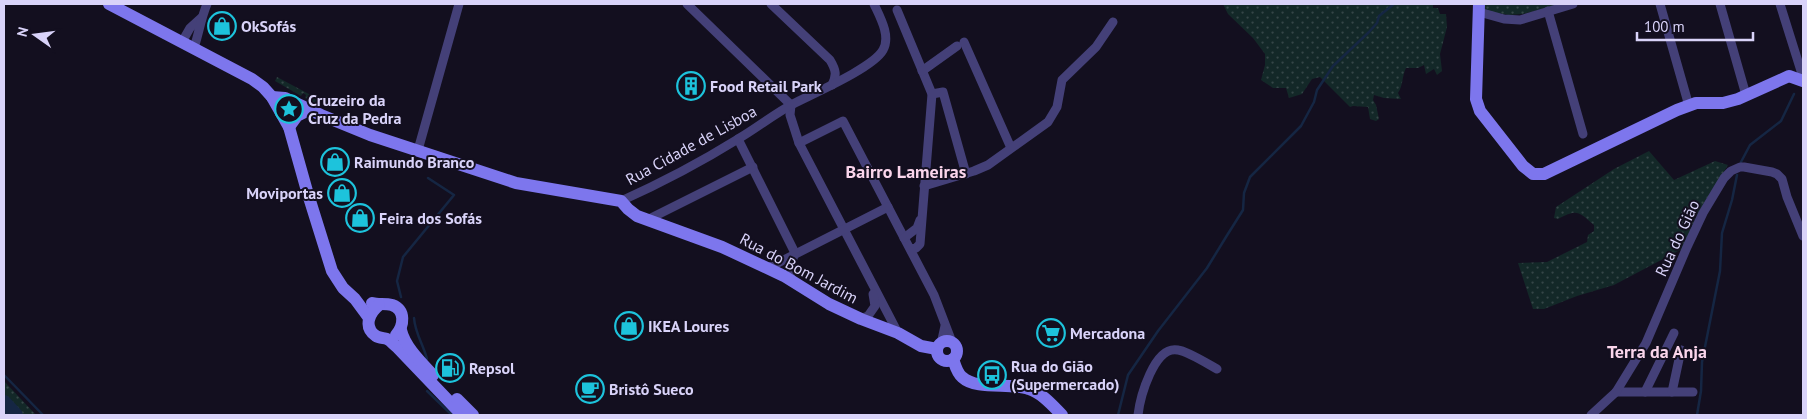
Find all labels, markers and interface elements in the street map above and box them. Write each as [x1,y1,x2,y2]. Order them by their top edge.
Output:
north arrow [10,10,60,60]
scale bar [1637,10,1753,42]
shop icon: OkSofás [207,11,237,41]
place label: OkSofás [241,16,297,36]
text: 100 m [1644,17,1685,36]
text: N [13,25,32,38]
building icon: Food Retail Park [676,71,706,101]
place label: Food Retail Park [710,76,822,96]
place label: Cruzeiro da Cruz da Pedra [308,90,401,128]
place icon: Cruzeiro da Cruz da Pedra [274,94,304,124]
street label: Rua Cidade de Lisboa [622,101,760,189]
shop icon: Raimundo Branco [320,147,350,177]
place label: Raimundo Branco [354,152,475,172]
district label: Bairro Lameiras [846,160,967,183]
shop icon: Moviportas [327,178,357,208]
place label: Moviportas [246,183,323,203]
street label: Rua do Gião [1651,197,1703,279]
shop icon: Feira dos Sofás [345,203,375,233]
place label: Feira dos Sofás [379,208,482,228]
street label: Rua do Bom Jardim [737,228,861,308]
shop icon: IKEA Loures [614,311,644,341]
place label: IKEA Loures [648,316,729,336]
supermarket icon: Mercadona [1036,318,1066,348]
place label: Mercadona [1070,323,1145,343]
district label: Terra da Anja [1607,340,1707,363]
fuel station icon: Repsol [435,353,465,383]
place label: Rua do Gião (Supermercado) [1011,356,1119,394]
place label: Repsol [469,358,515,378]
bus stop icon: Rua do Gião (Supermercado) [977,360,1007,390]
cafe icon: Bristô Sueco [575,374,605,404]
place label: Bristô Sueco [609,379,694,399]

